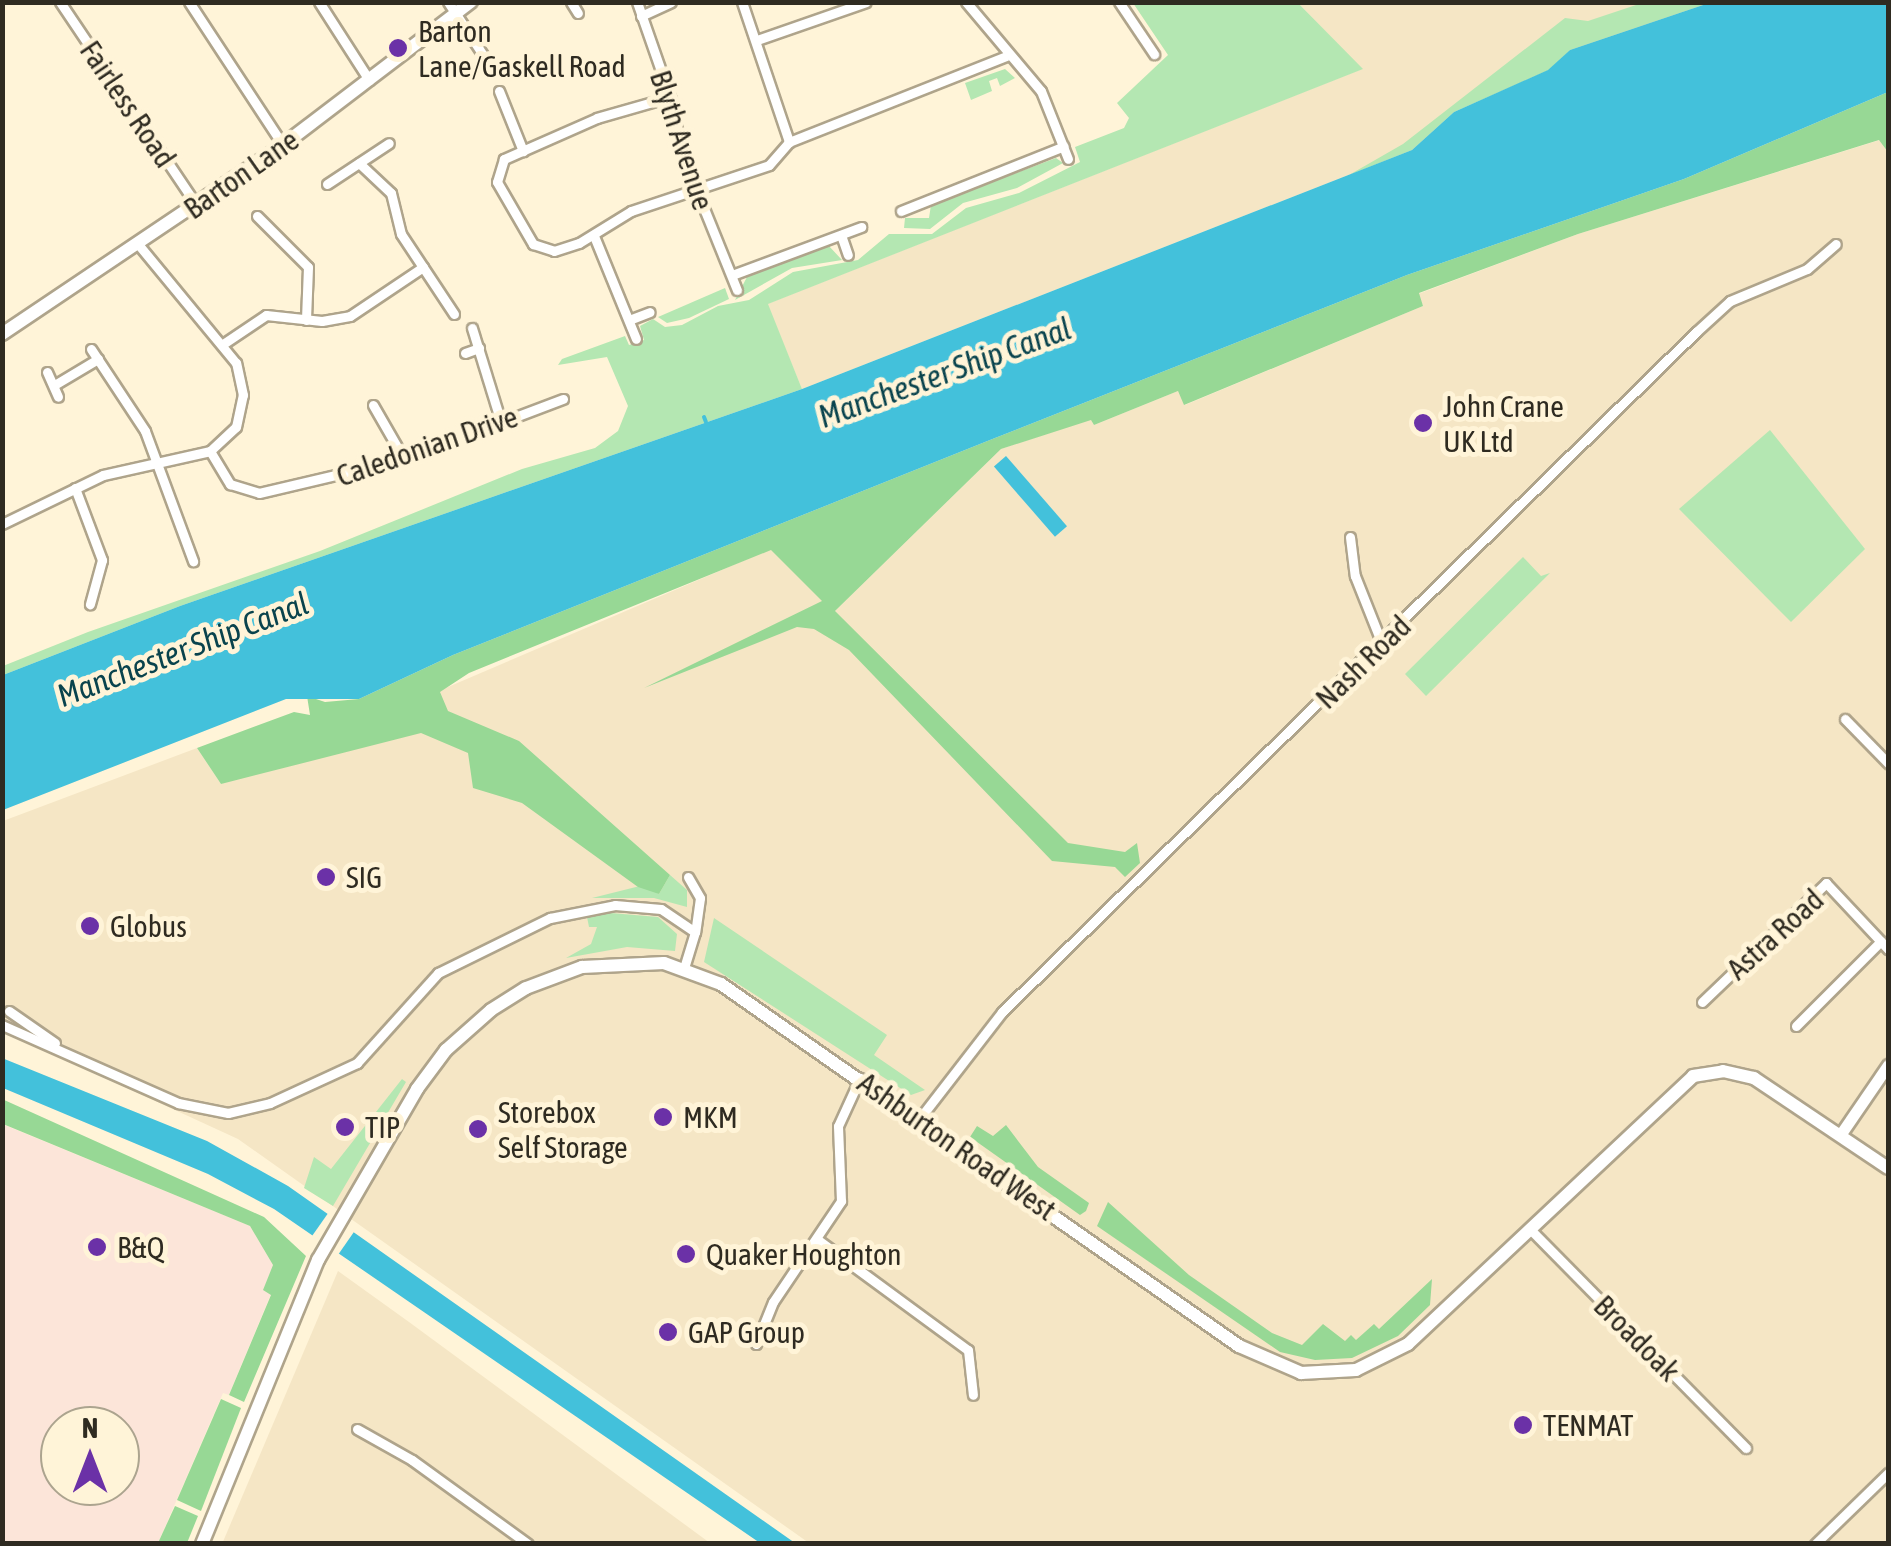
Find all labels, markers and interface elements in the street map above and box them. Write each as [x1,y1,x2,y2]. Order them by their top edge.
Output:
place label: Barton Lane/Gaskell Road [418,13,626,84]
street label: Fairless Road [73,34,183,174]
marker: Barton Lane/Gaskell Road [387,37,409,59]
street label: Blyth Avenue [643,66,721,214]
street label: Barton Lane [177,122,305,226]
water label: Manchester Ship Canal [813,309,1077,437]
place label: John Crane UK Ltd [1443,388,1564,458]
street label: Caledonian Drive [332,398,522,494]
marker: John Crane UK Ltd [1412,412,1434,434]
water label: Manchester Ship Canal [52,584,314,716]
street label: Nash Road [1308,608,1418,716]
place label: SIG [346,859,382,895]
marker: SIG [315,866,337,888]
street label: Astra Road [1719,881,1831,987]
place label: Globus [110,908,187,944]
marker: Globus [79,915,101,937]
street label: Ashburton Road West [851,1064,1063,1228]
place label: Storebox Self Storage [498,1094,628,1164]
place label: MKM [683,1099,738,1135]
marker: MKM [652,1106,674,1128]
place label: TIP [365,1109,401,1145]
marker: TIP [334,1116,356,1138]
marker: Storebox Self Storage [467,1118,489,1140]
place label: B&Q [117,1229,164,1265]
marker: B&Q [86,1236,108,1258]
place label: Quaker Houghton [706,1236,902,1272]
marker: Quaker Houghton [675,1243,697,1265]
street label: Broadoak [1587,1288,1687,1388]
place label: GAP Group [688,1314,805,1350]
marker: GAP Group [657,1321,679,1343]
north arrow [40,1406,140,1506]
place label: TENMAT [1543,1407,1633,1443]
text: N [82,1412,98,1444]
marker: TENMAT [1512,1414,1534,1436]

